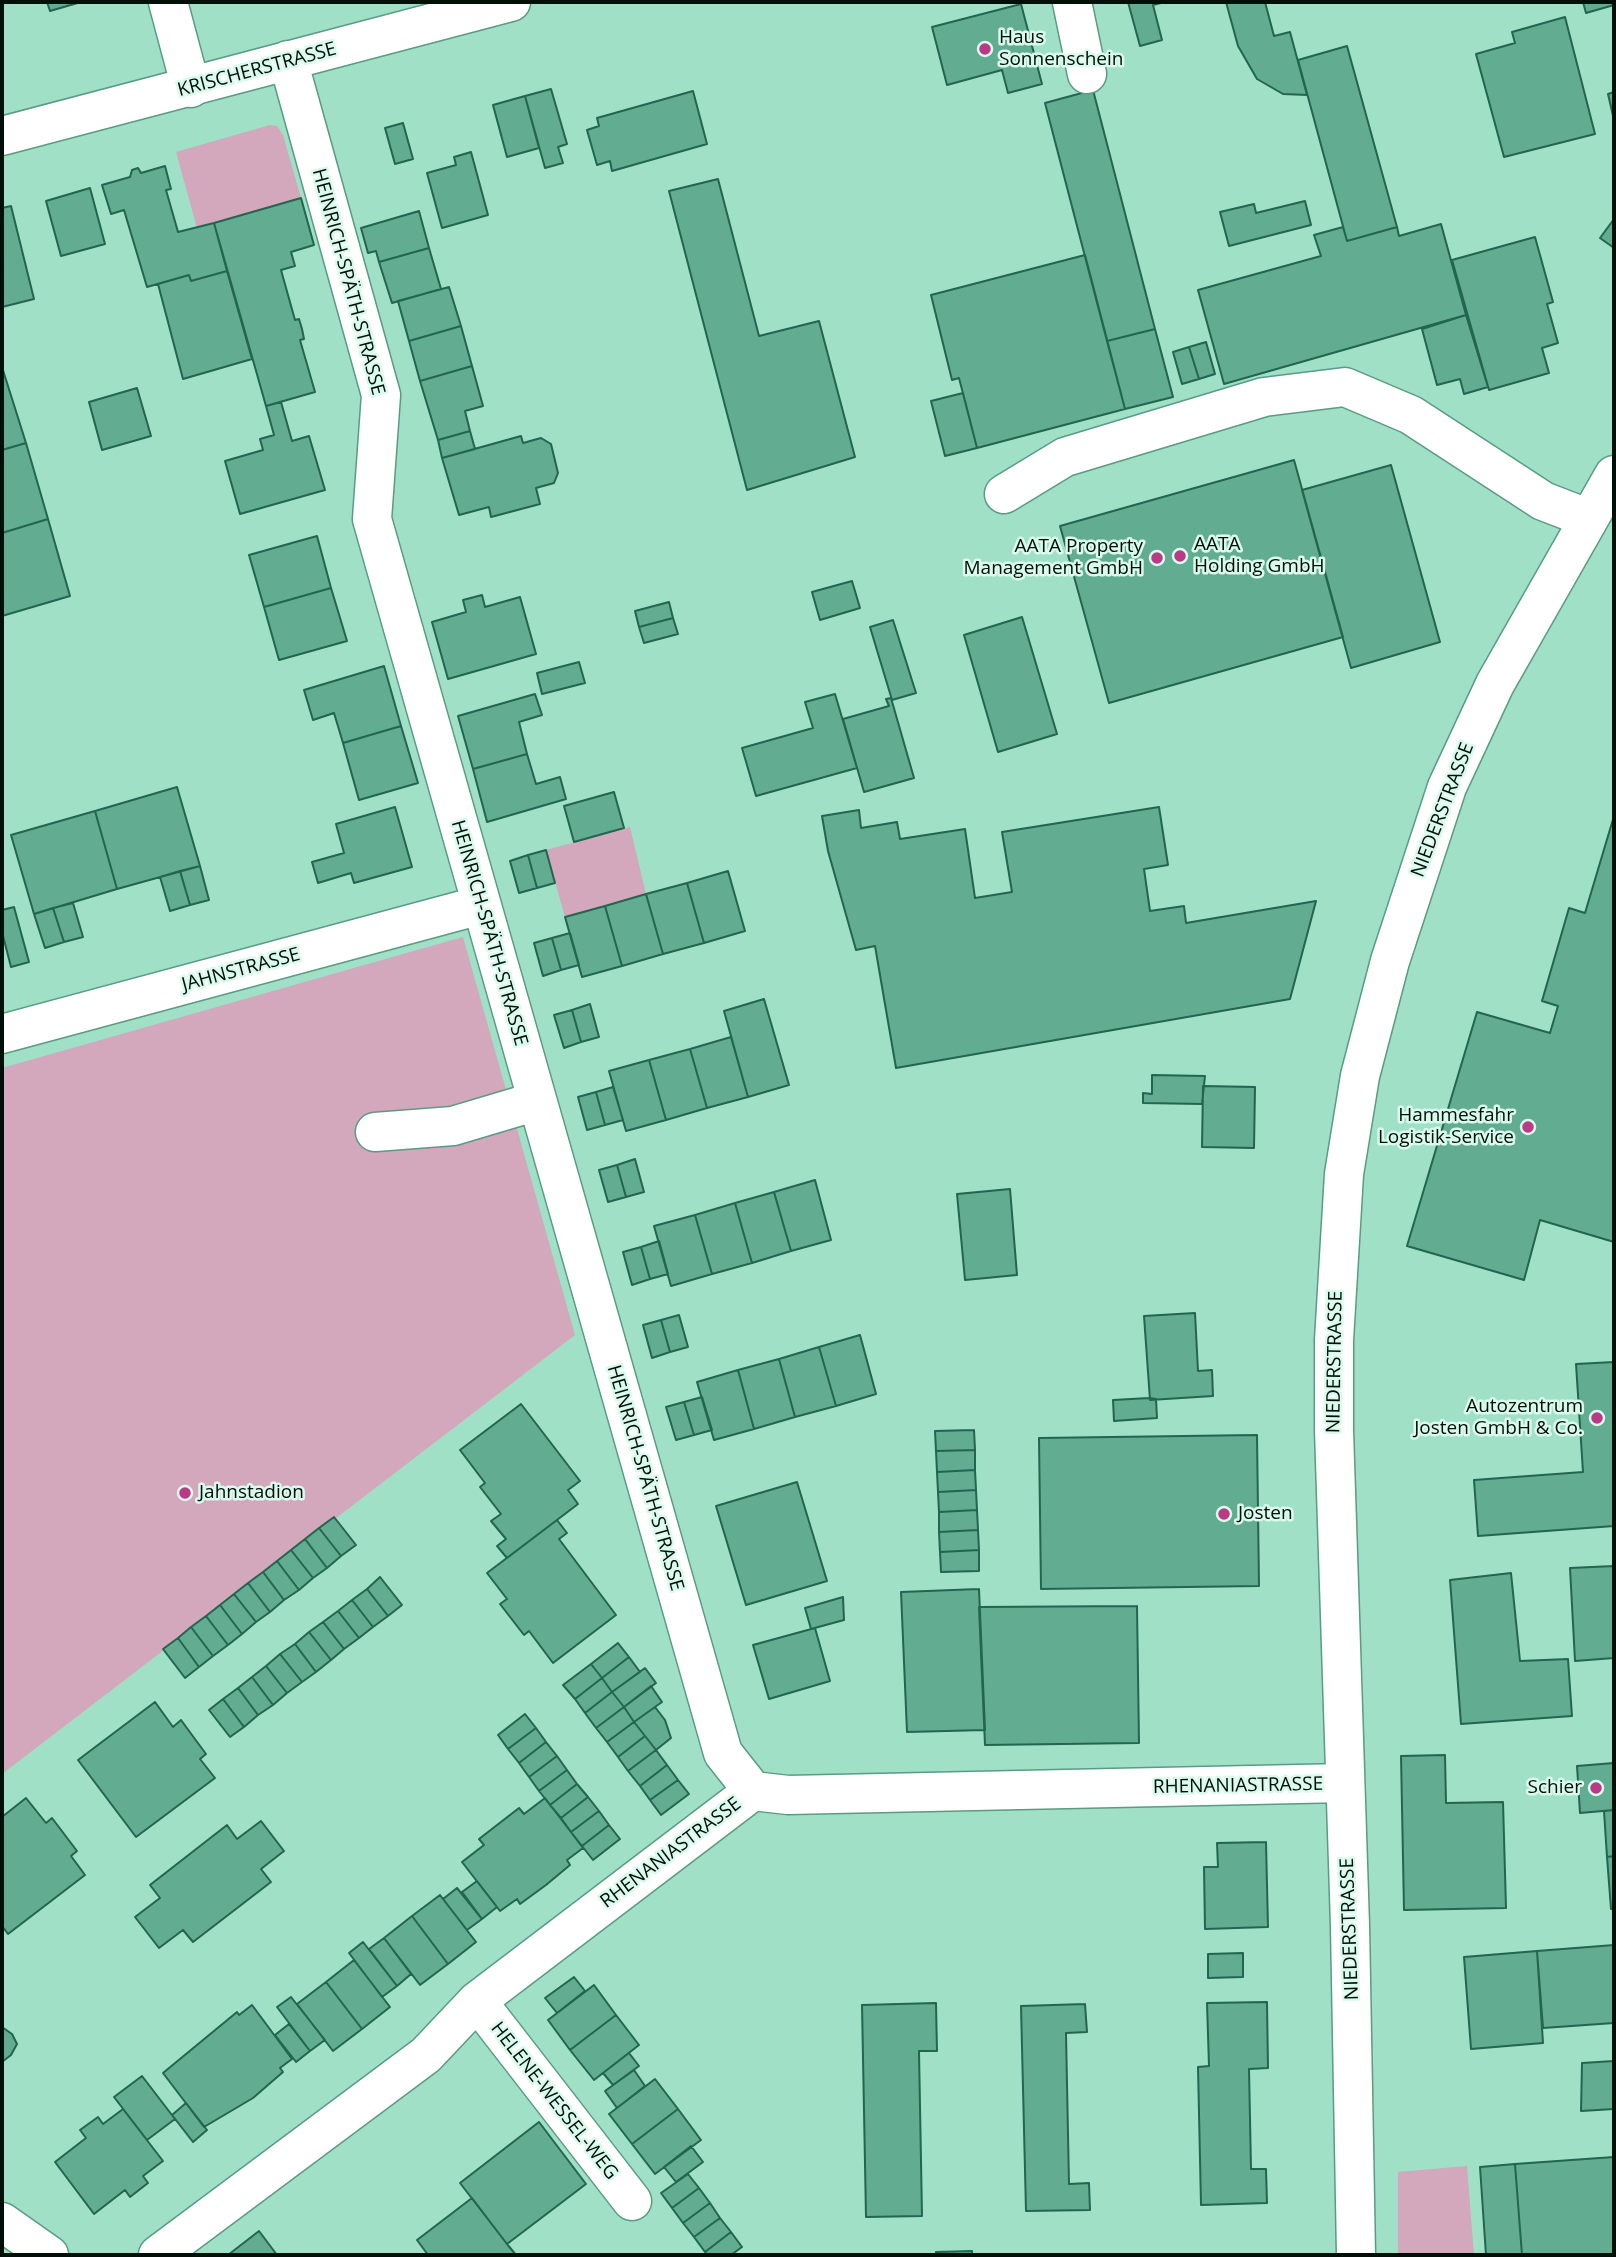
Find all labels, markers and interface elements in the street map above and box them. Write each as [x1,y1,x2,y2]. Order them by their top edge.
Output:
place label: Haus Sonnenschein [999,27,1123,71]
street label: KRISCHERSTRASSE [175,38,339,102]
marker: Haus Sonnenschein [977,41,993,57]
street label: HEINRICH-SPÄTH-STRASSE [307,166,389,398]
place label: AATA Holding GmbH [1194,534,1325,578]
place label: AATA Property Management GmbH [964,536,1143,580]
marker: AATA Holding GmbH [1172,548,1188,564]
marker: AATA Property Management GmbH [1149,550,1165,566]
street label: NIEDERSTRASSE [1407,740,1479,880]
street label: HEINRICH-SPÄTH-STRASSE [446,818,532,1048]
street label: JAHNSTRASSE [179,943,303,997]
place label: Hammesfahr Logistik-Service [1378,1105,1514,1149]
marker: Hammesfahr Logistik-Service [1520,1119,1536,1135]
street label: NIEDERSTRASSE [1322,1291,1348,1433]
street label: HEINRICH-SPÄTH-STRASSE [602,1363,688,1593]
place label: Autozentrum Josten GmbH & Co. [1414,1396,1583,1440]
marker: Autozentrum Josten GmbH & Co. [1589,1410,1605,1426]
place label: Jahnstadion [199,1482,304,1504]
marker: Jahnstadion [177,1485,193,1501]
place label: Josten [1238,1503,1293,1525]
marker: Josten [1216,1506,1232,1522]
street label: RHENANIASTRASSE [1153,1773,1323,1799]
place label: Schier [1528,1777,1582,1799]
marker: Schier [1588,1780,1604,1796]
street label: RHENANIASTRASSE [596,1793,746,1913]
street label: NIEDERSTRASSE [1336,1858,1364,2000]
street label: HELENE-WESSEL-WEG [485,2018,623,2184]

